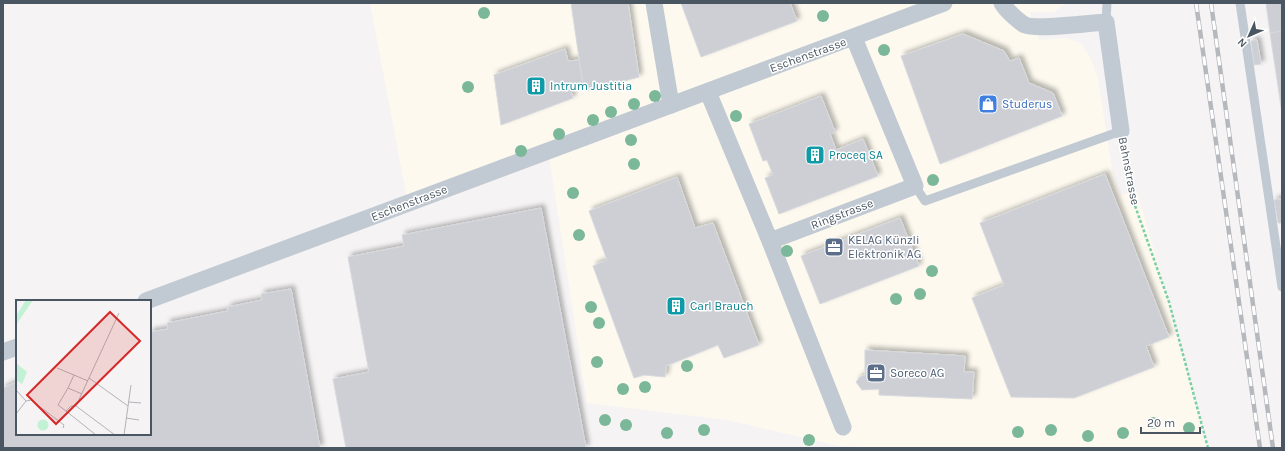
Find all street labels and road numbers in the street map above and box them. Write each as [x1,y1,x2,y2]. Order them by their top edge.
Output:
street label: Eschenstrasse [768,35,848,75]
street label: Bahnstrasse [1116,136,1142,206]
street label: Eschenstrasse [369,182,449,224]
street label: Ringstrasse [809,196,875,232]

